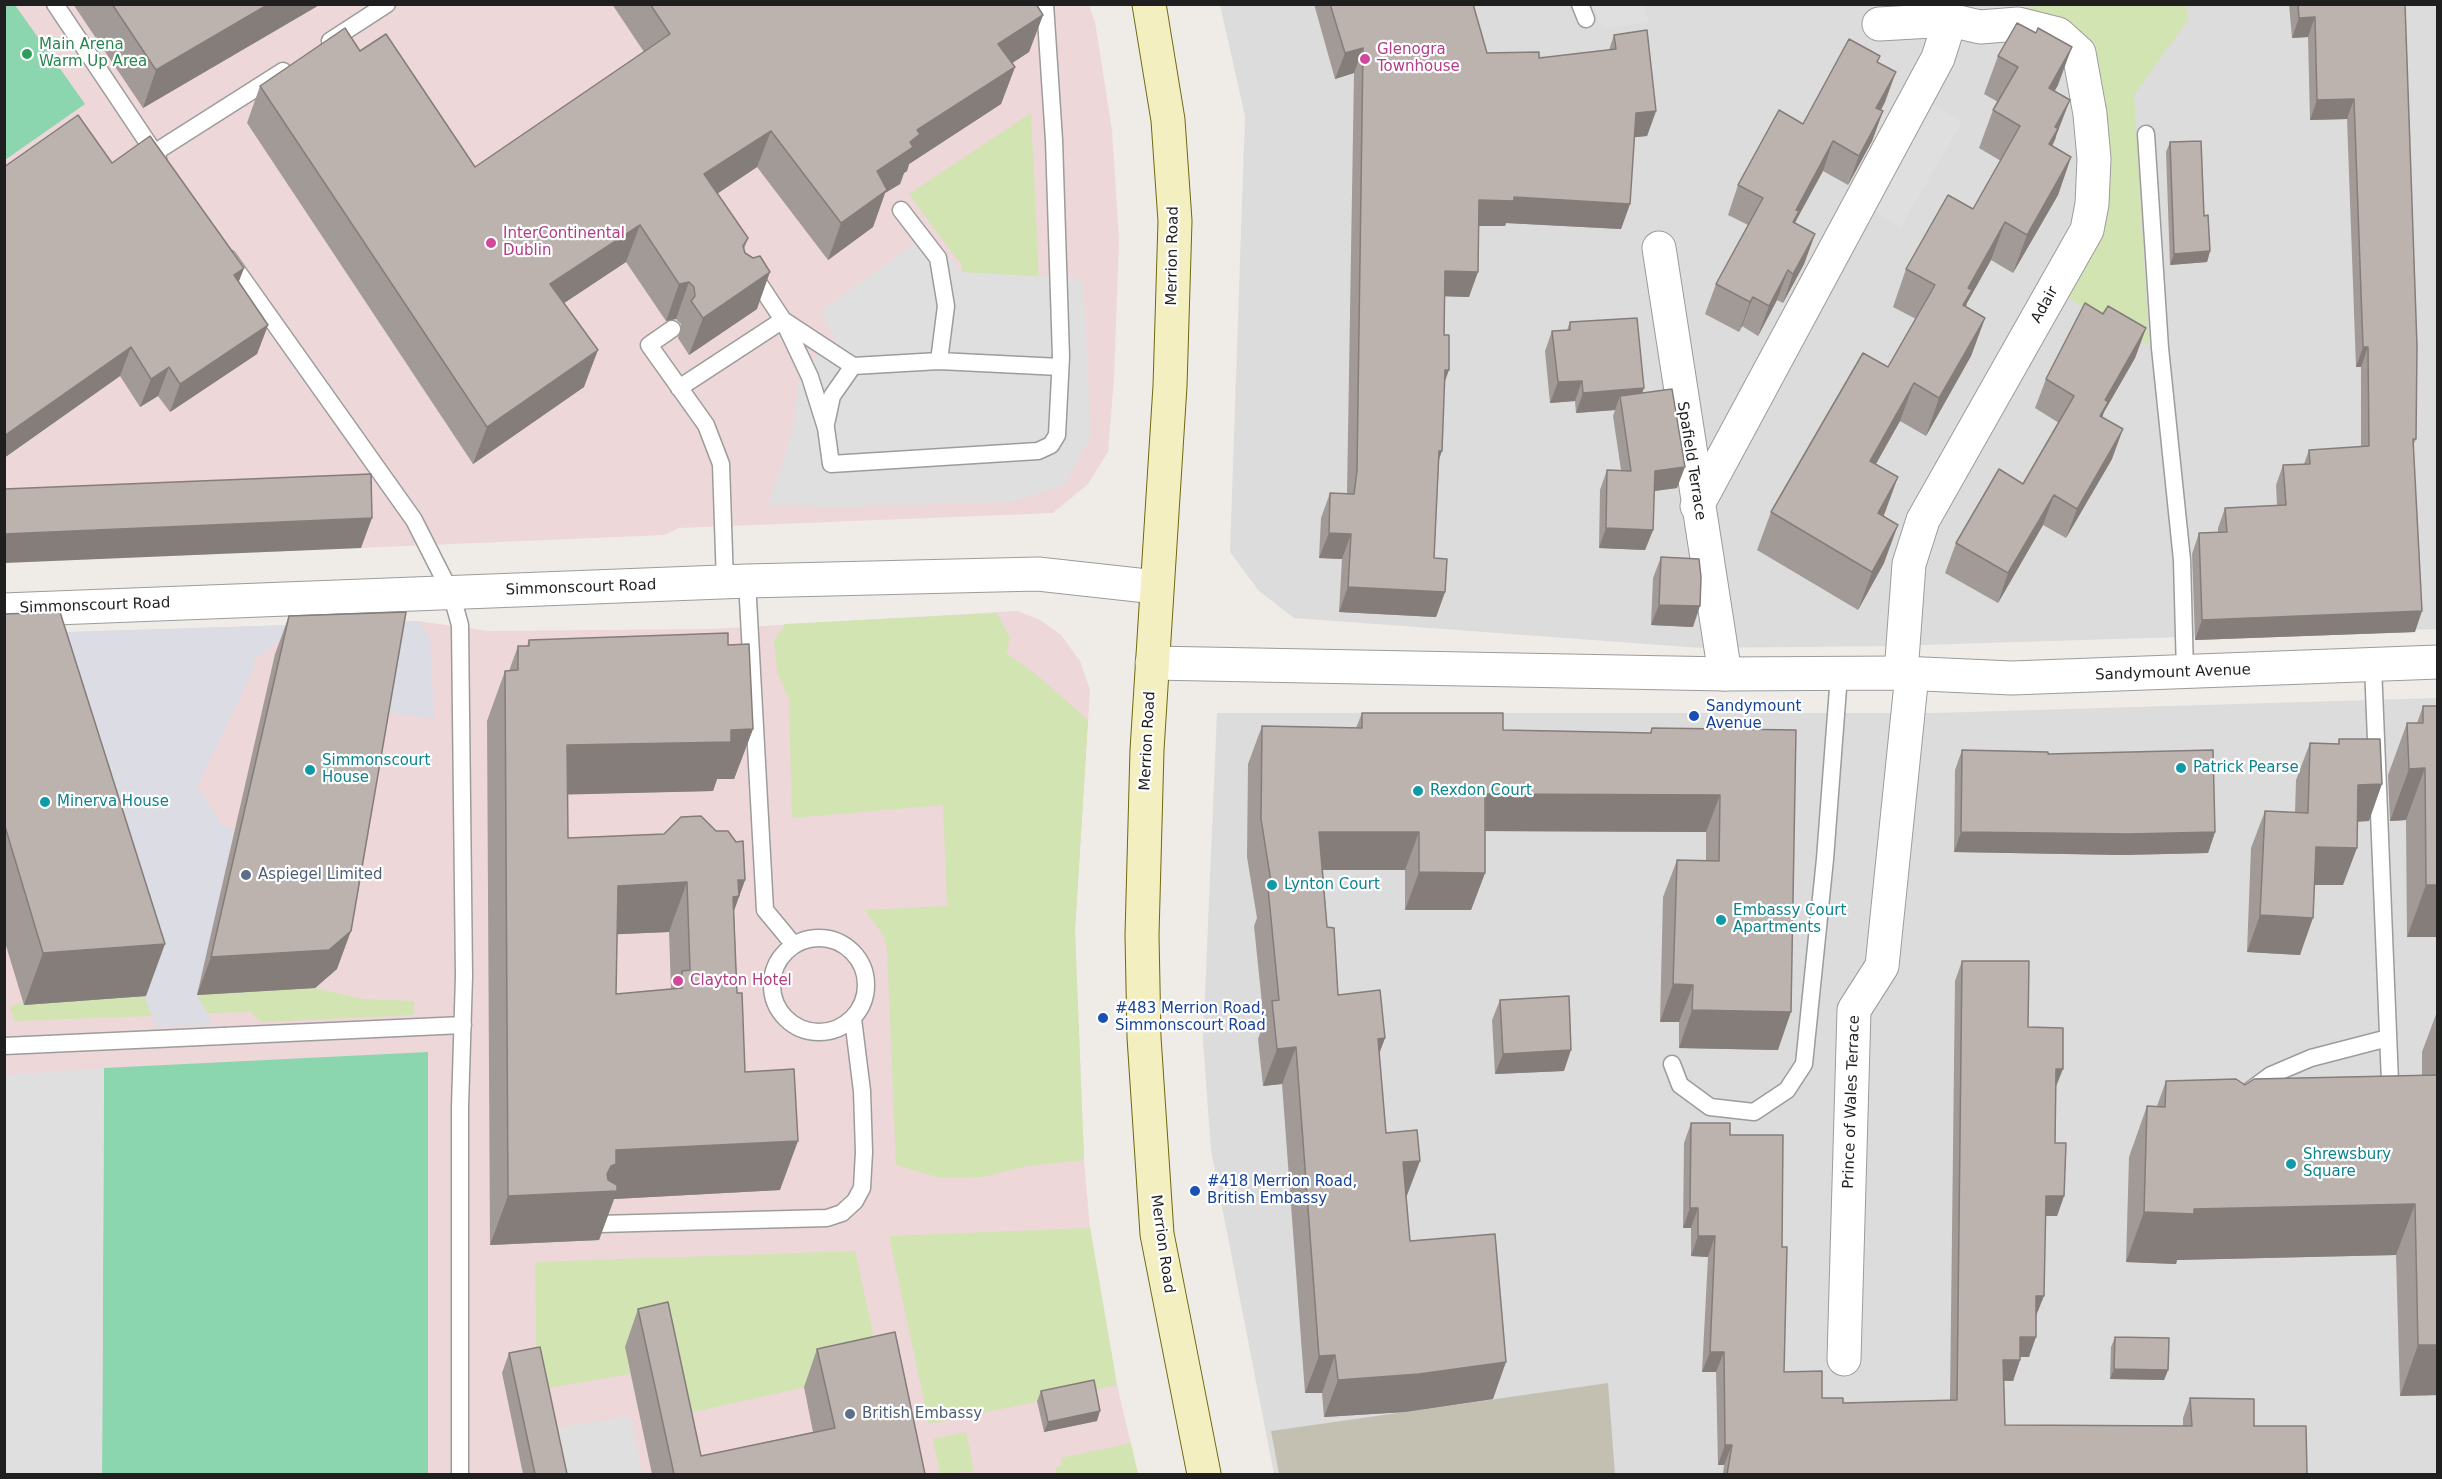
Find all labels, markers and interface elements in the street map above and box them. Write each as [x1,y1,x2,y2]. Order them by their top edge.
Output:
place label: Main Arena Warm Up Area [39,36,147,71]
place label: Glenogra Townhouse [1377,41,1460,76]
marker: Main Arena Warm Up Area [20,47,34,61]
marker: Glenogra Townhouse [1358,52,1372,66]
street label: Merrion Road [1163,206,1183,306]
place label: InterContinental Dublin [503,225,625,260]
marker: InterContinental Dublin [484,236,498,250]
street label: Adair [2028,284,2062,326]
street label: Spafield Terrace [1673,400,1709,522]
street label: Simmonscourt Road [505,576,657,600]
street label: Simmonscourt Road [19,594,171,618]
street label: Sandymount Avenue [2095,661,2251,685]
street label: Merrion Road [1136,691,1160,791]
place label: Sandymount Avenue [1706,698,1801,733]
marker: Sandymount Avenue [1687,709,1701,723]
place label: Simmonscourt House [322,752,430,787]
place label: Patrick Pearse [2193,759,2299,777]
marker: Patrick Pearse [2174,761,2188,775]
marker: Simmonscourt House [303,763,317,777]
place label: Rexdon Court [1430,782,1532,800]
marker: Rexdon Court [1411,784,1425,798]
place label: Minerva House [57,793,169,811]
marker: Minerva House [38,795,52,809]
place label: Aspiegel Limited [258,866,383,884]
marker: Aspiegel Limited [239,868,253,882]
place label: Lynton Court [1284,876,1380,894]
marker: Lynton Court [1265,878,1279,892]
place label: Embassy Court Apartments [1733,902,1846,937]
marker: Embassy Court Apartments [1714,913,1728,927]
place label: Clayton Hotel [690,972,792,990]
marker: Clayton Hotel [671,974,685,988]
place label: #483 Merrion Road, Simmonscourt Road [1115,1000,1266,1035]
marker: #483 Merrion Road, Simmonscourt Road [1096,1011,1110,1025]
street label: Prince of Wales Terrace [1840,1015,1864,1189]
place label: Shrewsbury Square [2303,1146,2391,1181]
marker: Shrewsbury Square [2284,1157,2298,1171]
place label: #418 Merrion Road, British Embassy [1207,1173,1357,1208]
marker: #418 Merrion Road, British Embassy [1188,1184,1202,1198]
street label: Merrion Road [1146,1193,1178,1295]
place label: British Embassy [862,1405,982,1423]
marker: British Embassy [843,1407,857,1421]

